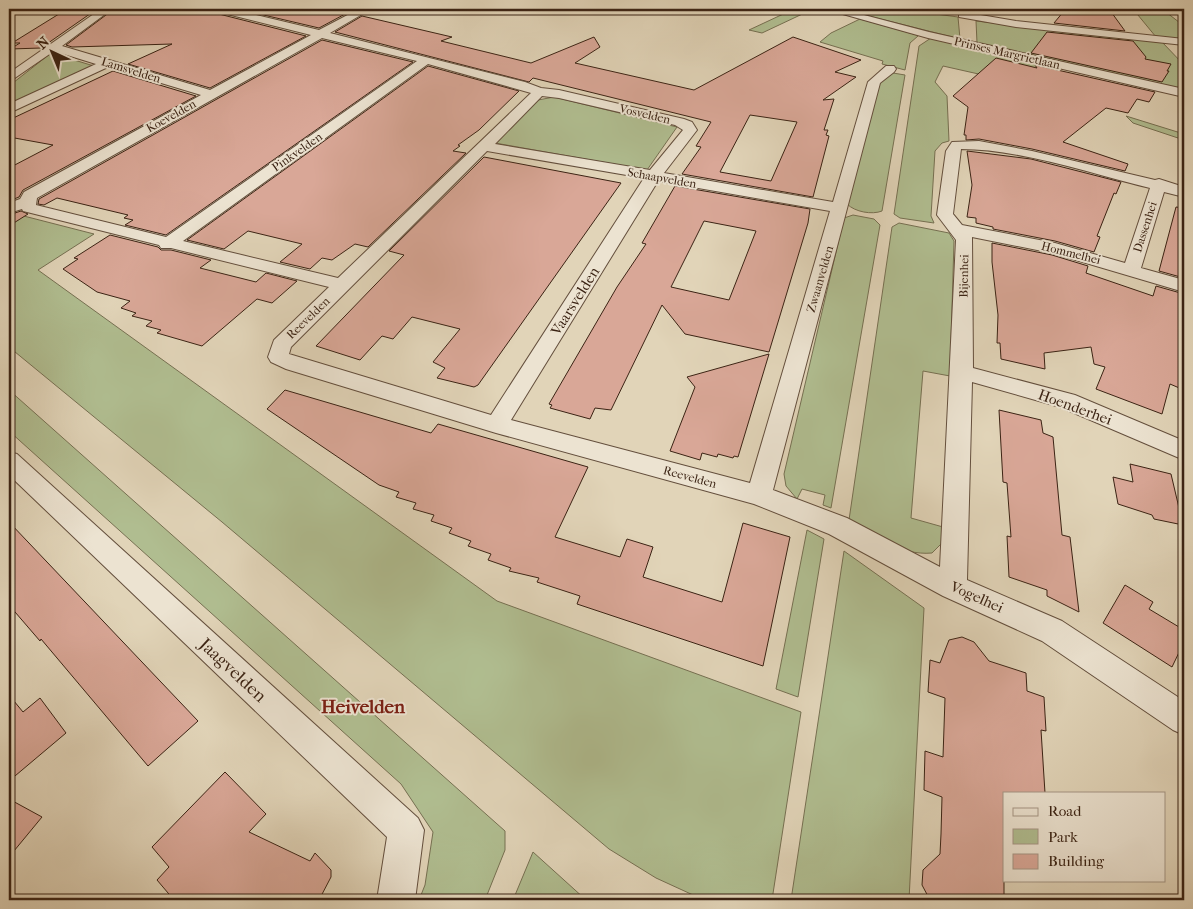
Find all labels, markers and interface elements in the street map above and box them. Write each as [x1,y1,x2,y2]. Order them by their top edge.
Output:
north arrow [28,28,78,78]
text: N [34,33,53,53]
street label: Prinses Margrietlaan [953,34,1061,72]
street label: Lamsvelden [100,54,163,86]
street label: Koevelden [144,97,198,135]
street label: Vosvelden [617,101,672,127]
street label: Pinkvelden [269,130,325,174]
street label: Schaapvelden [626,165,698,191]
street label: Dassenhei [1130,199,1160,254]
street label: Hommelhei [1040,239,1103,267]
street label: Zwaanvelden [804,244,836,314]
street label: Bijenhei [957,254,971,298]
street label: Vaarsvelden [546,263,603,339]
street label: Reevelden [283,294,333,342]
street label: Hoenderhei [1036,385,1115,429]
street label: Reevelden [662,463,718,491]
street label: Vogelhei [947,577,1007,617]
street label: Jaagvelden [193,633,271,707]
district label: Heivelden [321,696,406,718]
legend [1003,792,1166,882]
text: Road [1048,802,1082,820]
text: Park [1048,828,1078,846]
text: Building [1048,852,1105,870]

